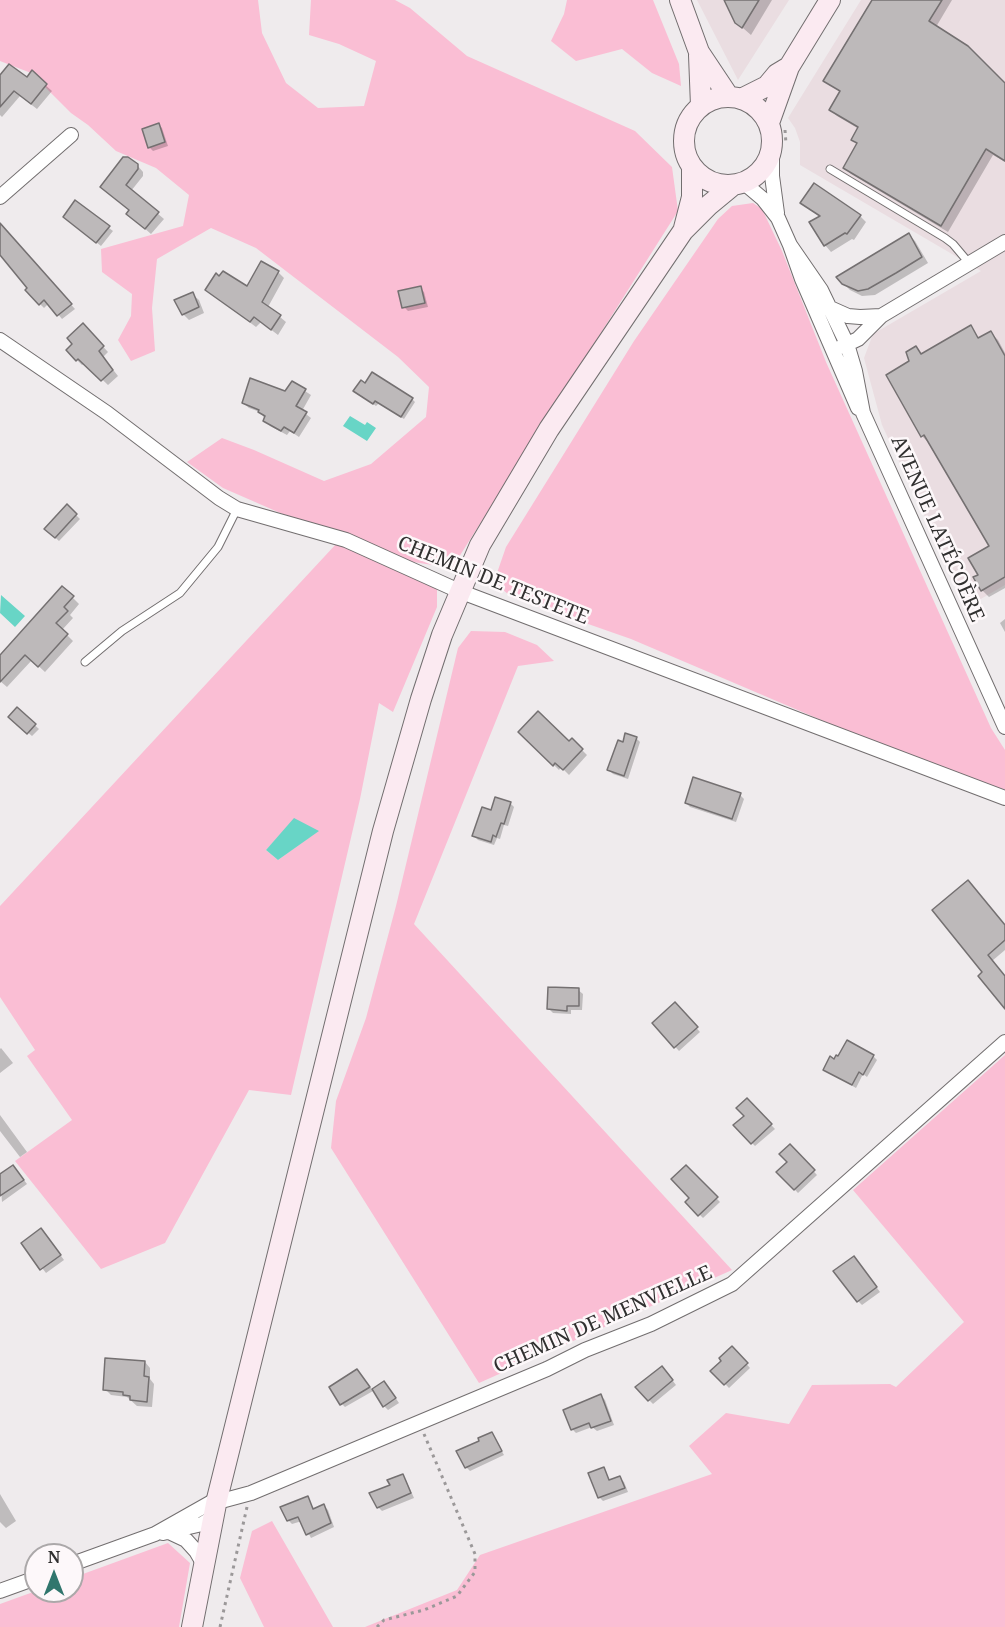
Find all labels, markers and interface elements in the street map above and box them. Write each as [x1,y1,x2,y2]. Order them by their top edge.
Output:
street label: AVENUE LATÉCOÈRE [885,432,989,626]
street label: CHEMIN DE TESTETE [394,532,592,630]
street label: CHEMIN DE MENVIELLE [490,1261,716,1379]
north arrow [24,1543,84,1603]
text: N [48,1546,60,1568]

